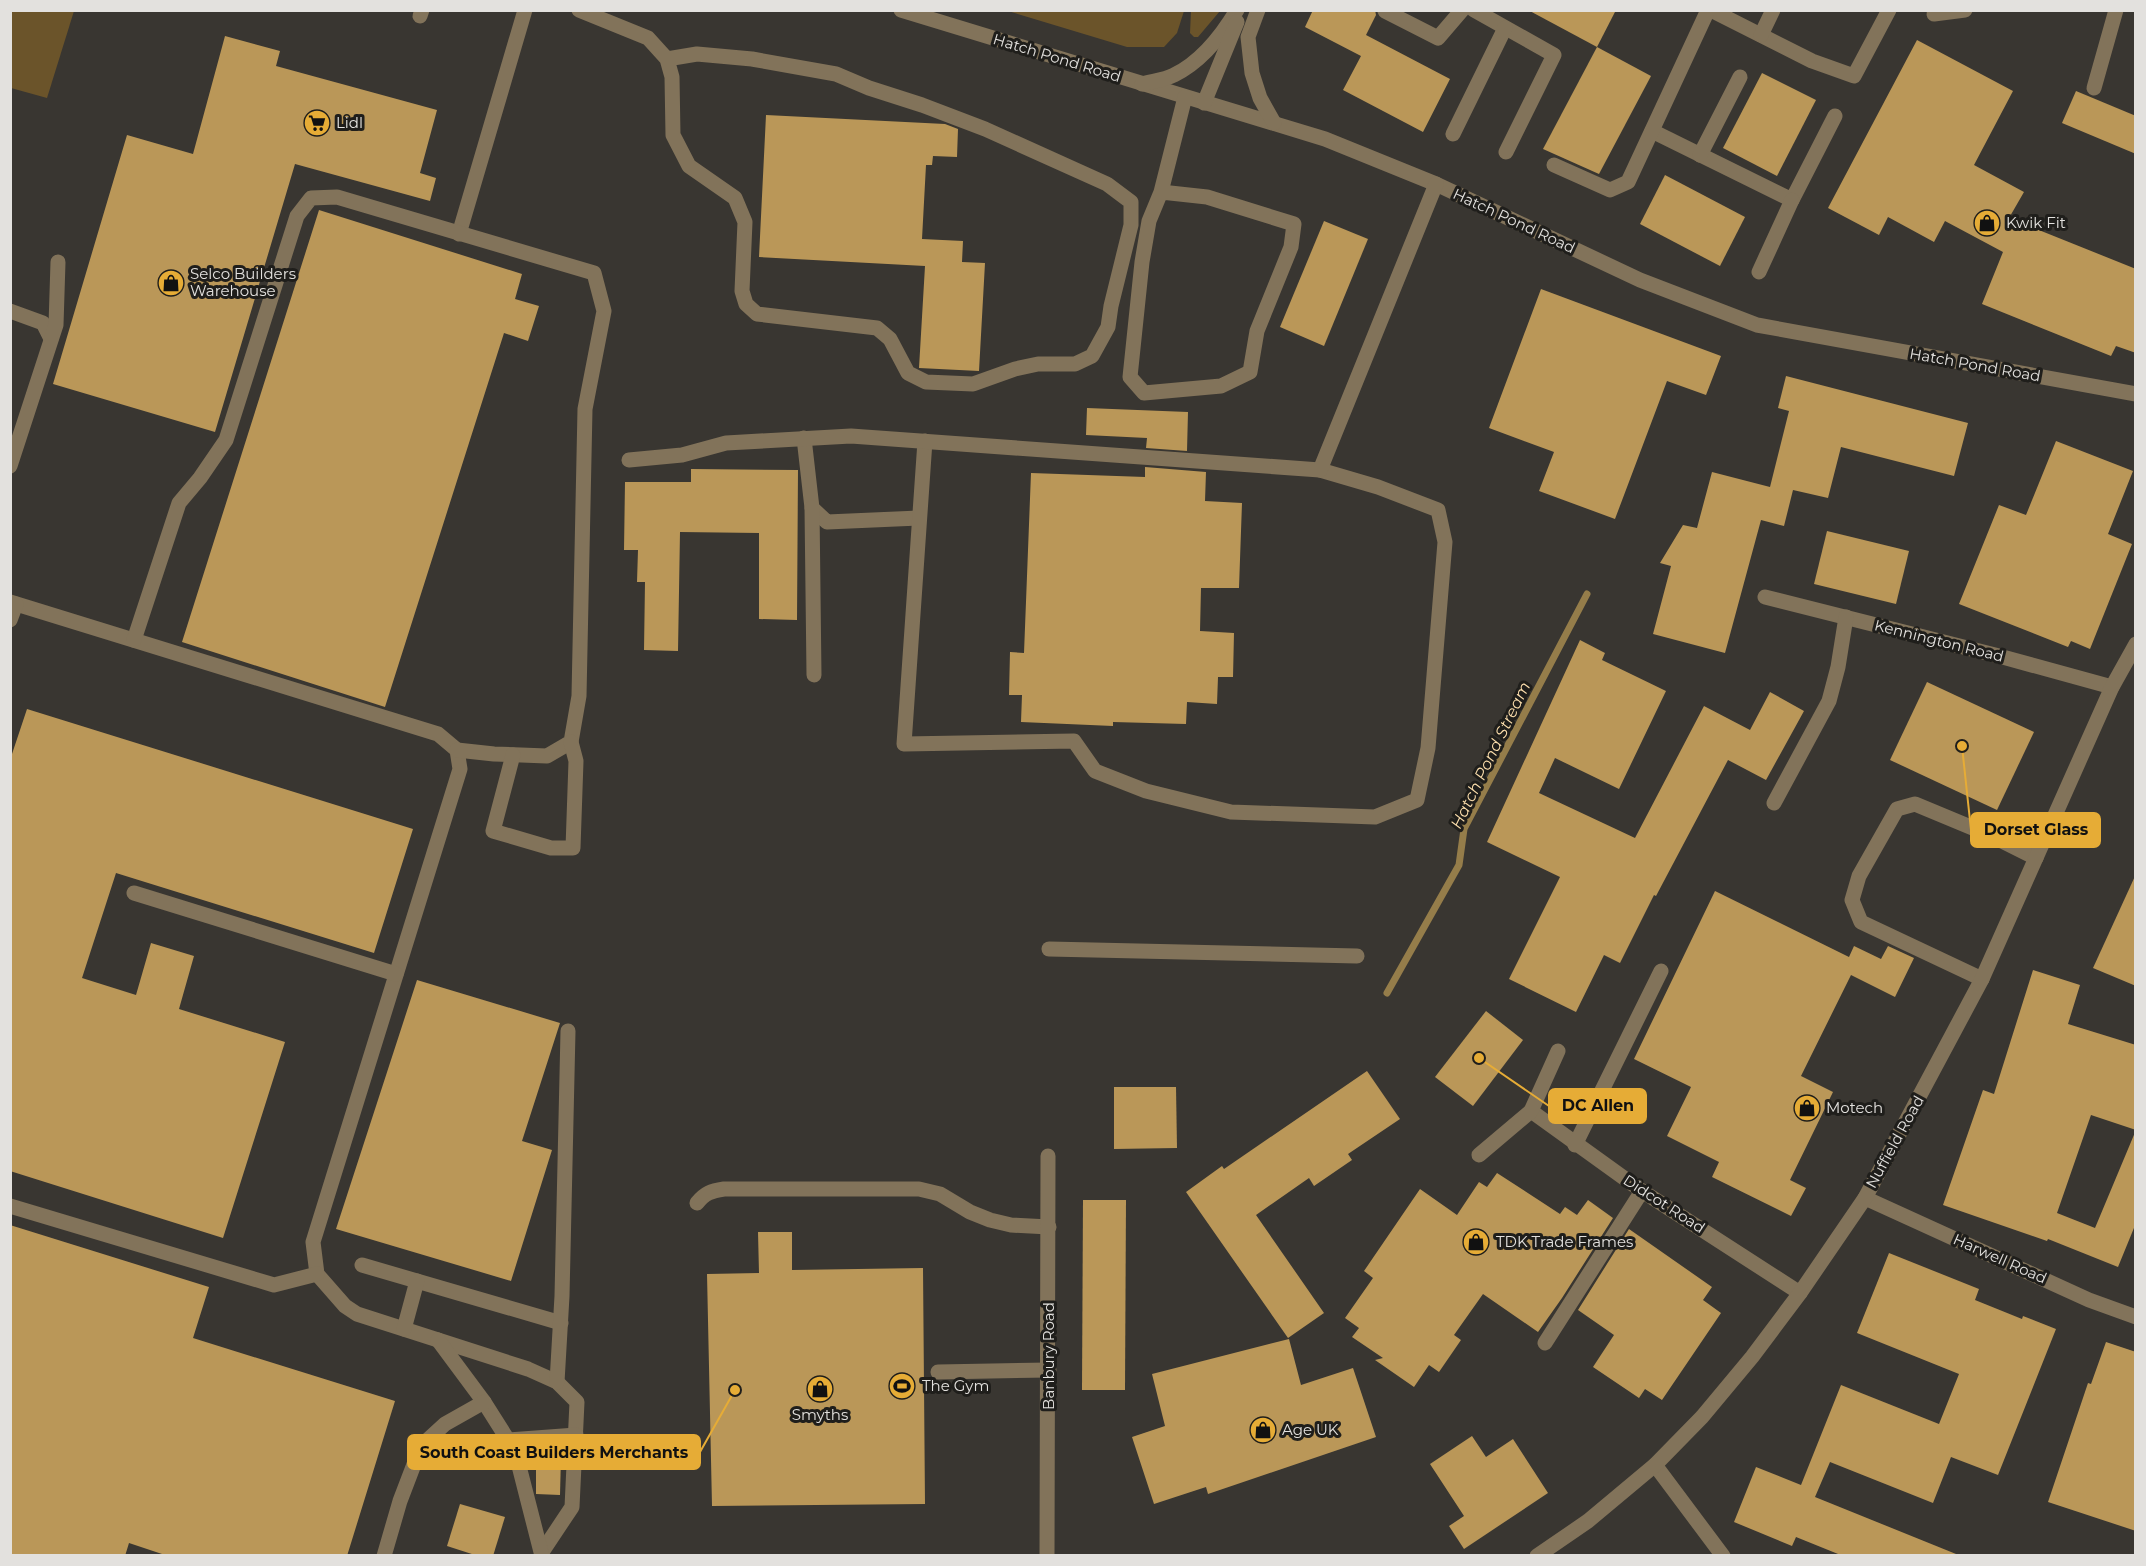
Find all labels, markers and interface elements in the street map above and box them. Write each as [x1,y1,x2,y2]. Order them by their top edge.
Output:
street label: Hatch Pond Road [991,29,1123,86]
supermarket icon: Lidl [302,108,332,138]
place label: Lidl [336,113,363,132]
street label: Hatch Pond Road [1450,184,1578,257]
shop icon: Kwik Fit [1972,208,2002,238]
place label: Kwik Fit [2006,213,2066,232]
place label: Selco Builders Warehouse [190,264,296,300]
shop icon: Selco Builders Warehouse [156,268,186,298]
street label: Hatch Pond Road [1908,344,2042,385]
street label: Kennington Road [1872,615,2006,666]
water label: Hatch Pond Stream [1447,679,1534,832]
callout: Dorset Glass [1971,813,2100,847]
text: Dorset Glass [1984,820,2089,839]
callout: DC Allen [1549,1089,1646,1123]
street label: Nuffield Road [1861,1092,1928,1191]
shop icon: Motech [1792,1093,1822,1123]
text: DC Allen [1562,1096,1634,1115]
place label: Motech [1826,1098,1883,1117]
street label: Didcot Road [1620,1170,1709,1237]
shop icon: TDK Trade Frames [1461,1227,1491,1257]
street label: Harwell Road [1950,1229,2050,1288]
place label: TDK Trade Frames [1496,1232,1633,1251]
street label: Banbury Road [1039,1302,1058,1410]
sports icon: The Gym [887,1371,917,1401]
shop icon: Smyths [805,1374,835,1404]
place label: The Gym [922,1376,989,1395]
place label: Smyths [792,1405,848,1424]
shop icon: Age UK [1248,1415,1278,1445]
place label: Age UK [1282,1420,1339,1439]
callout: South Coast Builders Merchants [408,1435,700,1469]
text: South Coast Builders Merchants [420,1443,689,1462]

